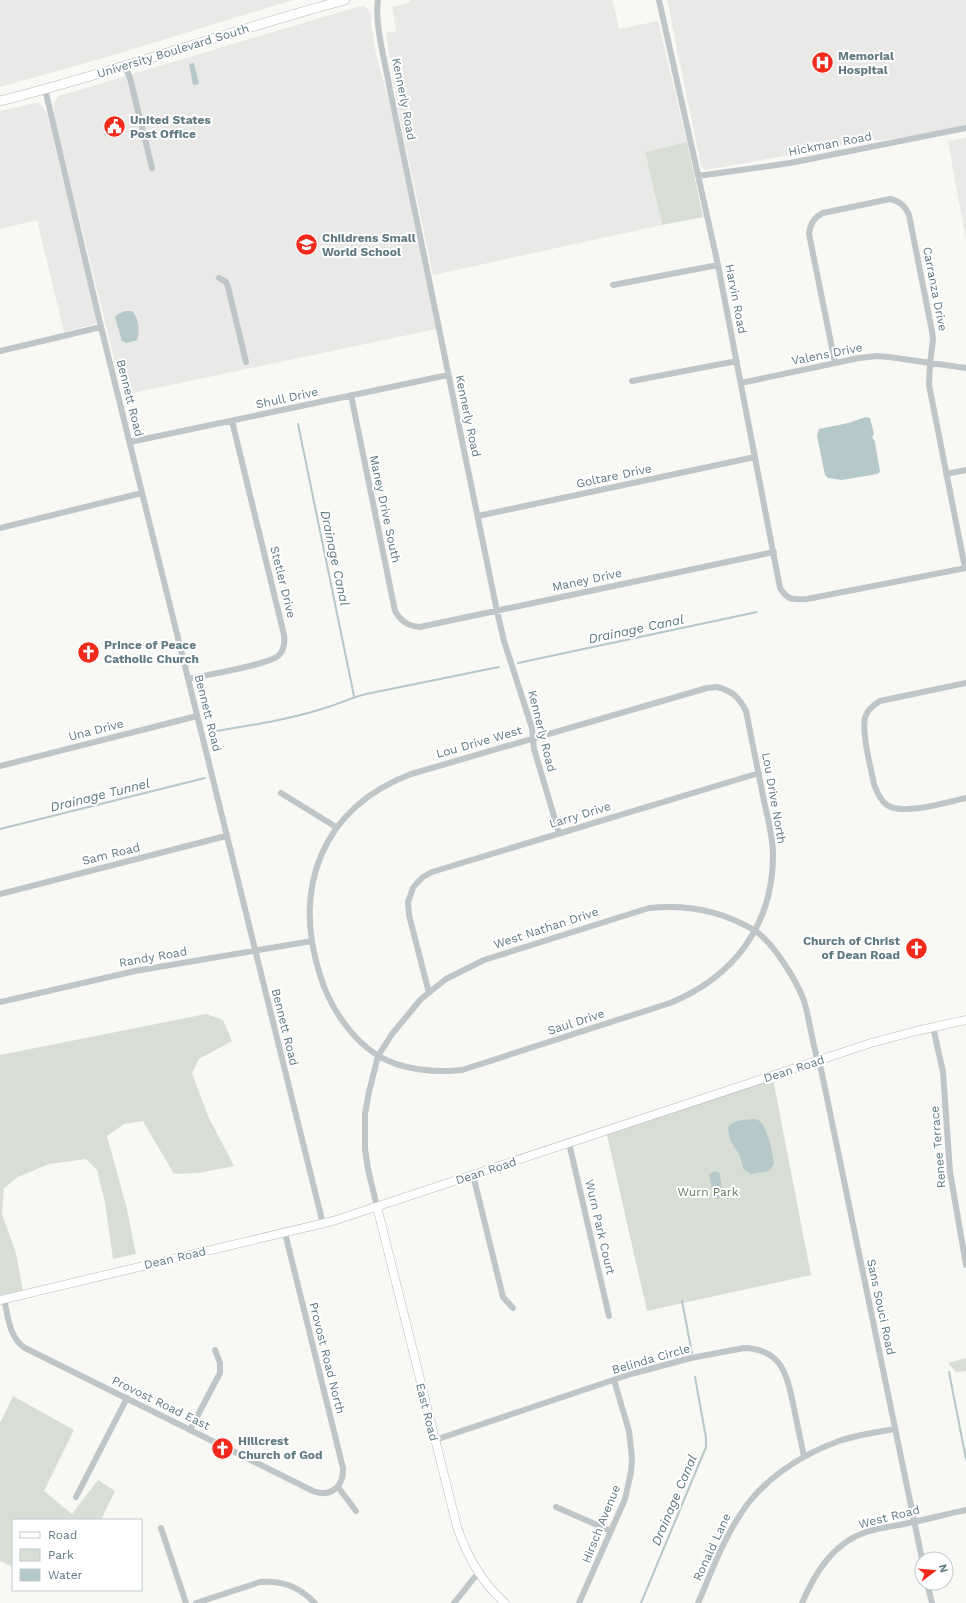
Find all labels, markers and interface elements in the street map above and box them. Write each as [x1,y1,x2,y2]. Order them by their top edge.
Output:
street label: University Boulevard South [95,21,251,81]
place label: Memorial Hospital [838,49,894,77]
hospital icon: Memorial Hospital [810,50,836,76]
street label: Kennerly Road [389,57,419,141]
place label: United States Post Office [130,113,212,141]
public building icon: United States Post Office [101,114,127,140]
street label: Hickman Road [787,129,873,159]
place label: Childrens Small World School [322,231,416,259]
school or university icon: Childrens Small World School [294,232,320,258]
street label: Carranza Drive [920,246,950,332]
street label: Harvin Road [722,263,750,335]
street label: Valens Drive [790,340,864,368]
street label: Bennett Road [114,358,146,438]
street label: Kennerly Road [452,374,484,458]
street label: Shull Drive [255,385,320,411]
street label: Maney Drive South [367,454,403,564]
street label: Goltare Drive [575,461,653,491]
water label: Drainage Canal [318,509,352,607]
street label: Stetler Drive [267,545,299,619]
street label: Maney Drive [551,566,623,594]
water label: Drainage Canal [587,612,685,646]
place label: Prince of Peace Catholic Church [104,638,199,666]
church icon: Prince of Peace Catholic Church [75,639,101,665]
street label: Bennett Road [192,673,224,753]
street label: Kennerly Road [525,689,559,773]
street label: Una Drive [67,716,125,744]
street label: Lou Drive West [434,723,524,761]
street label: Lou Drive North [759,751,789,845]
water label: Drainage Tunnel [49,775,151,815]
street label: Larry Drive [548,799,613,831]
street label: Sam Road [81,840,141,868]
street label: West Nathan Drive [492,904,600,952]
place label: Church of Christ of Dean Road [803,934,901,962]
church icon: Church of Christ of Dean Road [903,935,929,961]
street label: Randy Road [118,944,188,970]
street label: Bennett Road [269,987,301,1067]
street label: Saul Drive [546,1006,606,1038]
street label: Dean Road [762,1053,826,1085]
street label: Renee Terrace [927,1105,949,1189]
street label: Dean Road [454,1155,518,1187]
street label: Wurn Park Court [582,1178,618,1276]
park label: Wurn Park [678,1185,739,1199]
street label: Dean Road [143,1244,207,1272]
street label: Sans Souci Road [864,1258,898,1356]
street label: Provost Road North [306,1301,348,1415]
street label: Belinda Circle [610,1341,692,1377]
street label: Provost Road East [110,1373,212,1433]
street label: East Road [413,1382,441,1442]
place label: Hillcrest Church of God [238,1434,323,1462]
church icon: Hillcrest Church of God [210,1435,236,1461]
water label: Drainage Canal [648,1452,700,1548]
street label: Hirsch Avenue [579,1483,623,1565]
street label: West Road [857,1503,921,1531]
street label: Ronald Lane [690,1511,734,1583]
legend [12,1519,142,1591]
text: Road [48,1528,77,1542]
text: Park [48,1548,74,1562]
north arrow [914,1551,954,1591]
text: N [936,1563,951,1574]
text: Water [48,1568,83,1582]

